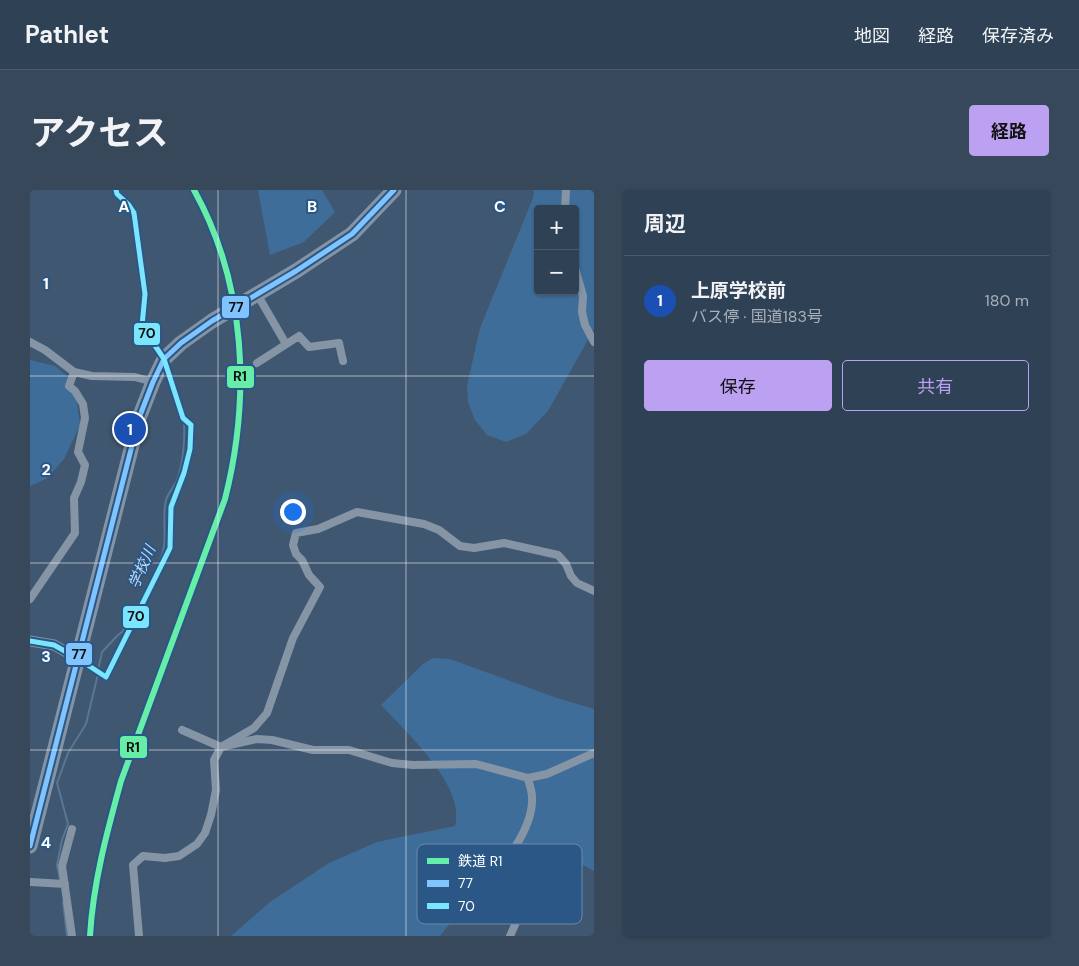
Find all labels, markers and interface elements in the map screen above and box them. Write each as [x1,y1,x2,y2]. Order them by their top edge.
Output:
text: Pathlet [25,19,109,50]
text: 地図 [854,24,890,48]
text: 経路 [918,24,954,48]
text: 保存済み [982,24,1054,48]
button: 経路 [969,105,1049,156]
text: アクセス [30,110,168,156]
text: A [118,196,130,217]
text: B [307,196,317,217]
text: C [494,196,506,217]
map controls [534,205,579,295]
button: + [534,205,579,250]
text: 周辺 [644,210,686,238]
button: − [534,250,579,295]
text: 1 [43,273,49,294]
text: 上原学校前 [691,278,786,303]
text: 1 [657,290,663,311]
text: 180 m [985,290,1029,311]
line badge: 77 [221,295,250,319]
text: 77 [228,298,244,316]
text: バス停 · 国道183号 [691,306,823,327]
line badge: 70 [133,322,161,346]
text: 70 [138,324,156,342]
button: 保存 [644,360,832,411]
button: 共有 [842,360,1029,411]
line badge: R1 [226,365,255,389]
text: R1 [233,367,247,385]
pin: 1 [114,410,146,448]
text: 2 [41,459,51,480]
your location [280,499,306,525]
water label: 学校川 [124,541,161,592]
line badge: 70 [122,605,150,629]
text: 70 [127,607,145,625]
line badge: 77 [65,642,93,666]
text: 77 [71,645,87,663]
text: 3 [41,646,51,667]
line badge: R1 [119,735,148,759]
text: R1 [126,738,140,756]
text: 4 [41,832,51,853]
legend [417,844,582,924]
text: 鉄道 R1 [458,852,502,870]
text: 77 [458,874,473,892]
text: 70 [458,897,475,915]

